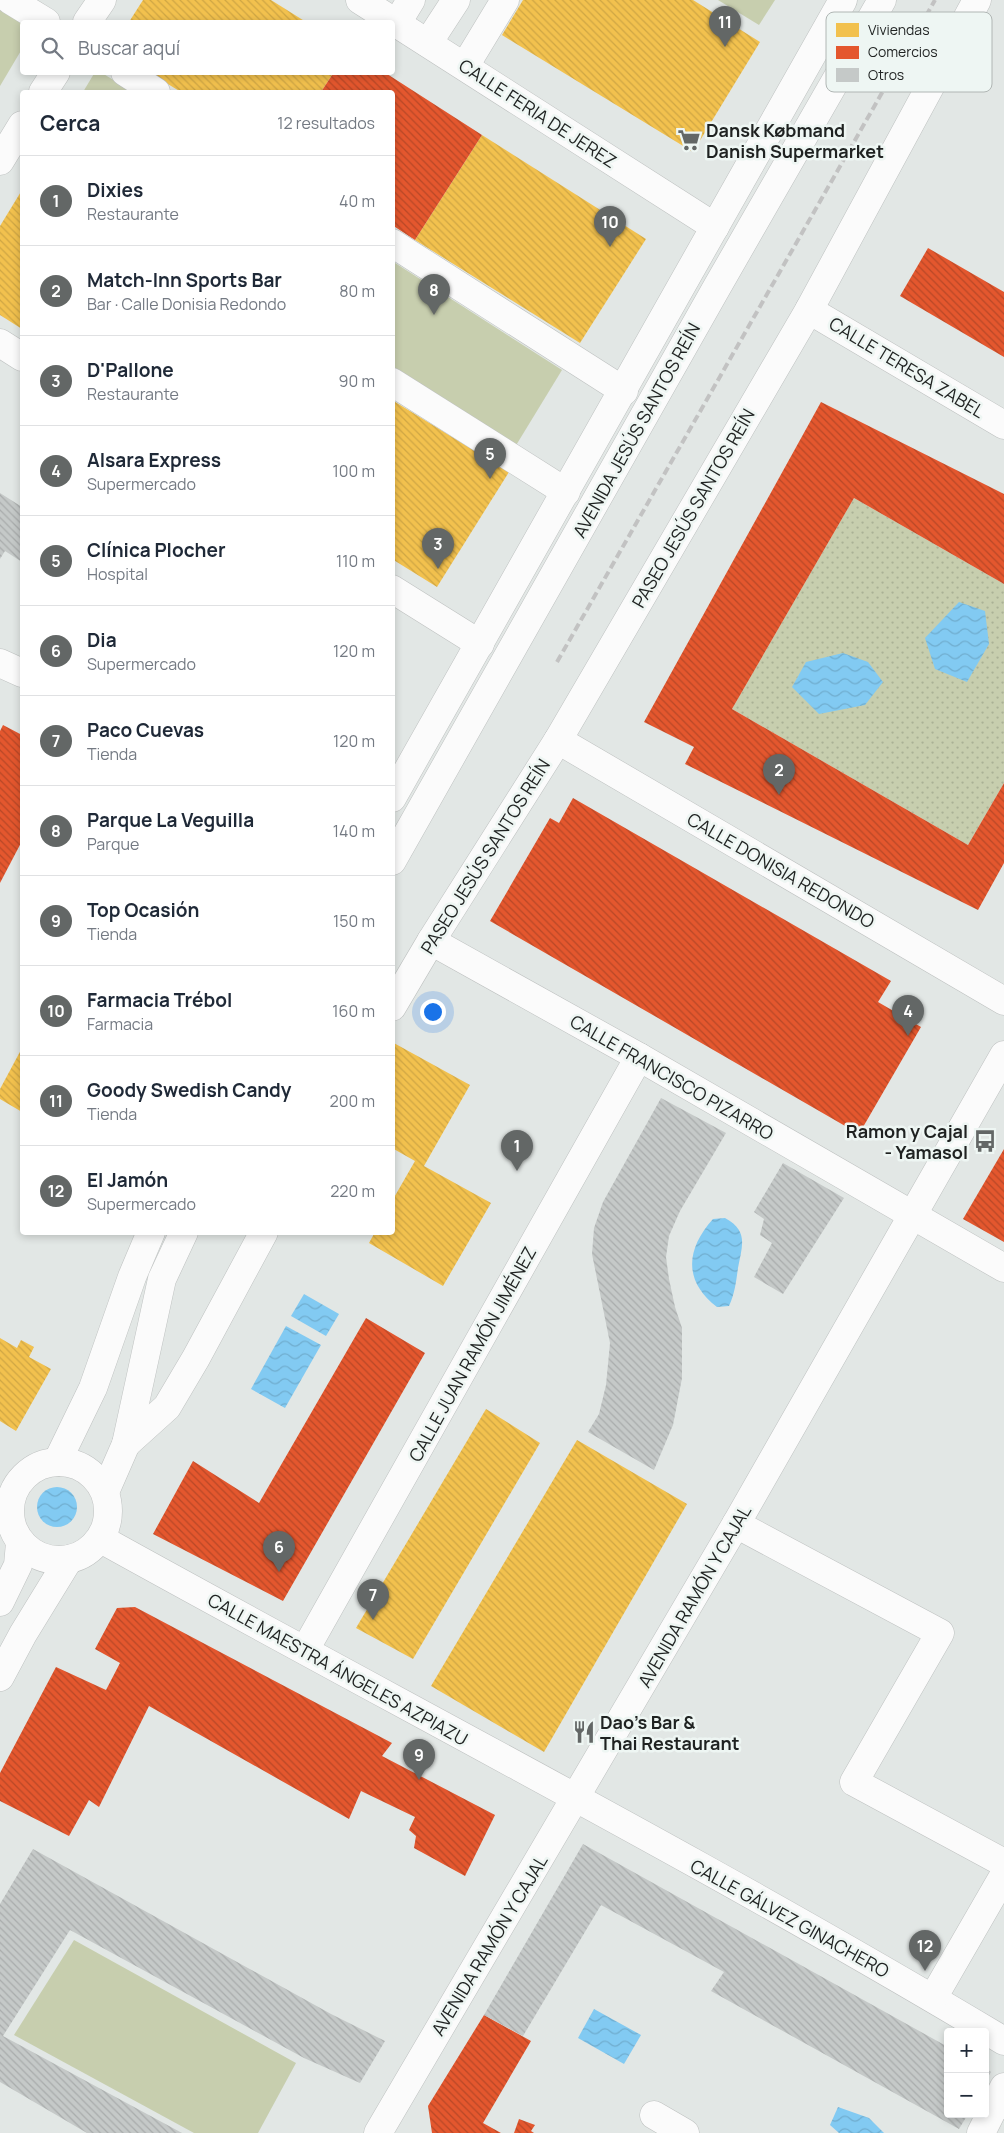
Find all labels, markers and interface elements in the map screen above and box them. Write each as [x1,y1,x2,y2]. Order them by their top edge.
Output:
pin: 11 [709,6,741,47]
legend [826,12,992,92]
search box [20,20,395,75]
text: Viviendas [868,20,929,39]
icon: search [38,34,66,62]
text: Buscar aquí [78,35,180,61]
text: Comercios [868,42,938,61]
street label: CALLE FERIA DE JEREZ [455,53,621,173]
text: Otros [868,65,904,84]
text: Cerca [40,109,100,137]
text: 12 resultados [277,112,375,134]
place label: Dansk Købmand Danish Supermarket [706,118,884,163]
supermarket icon: Dansk Købmand Danish Supermarket [676,127,702,153]
text: Dixies [87,177,143,203]
text: 1 [52,190,60,212]
text: 40 m [339,190,375,212]
text: Restaurante [87,203,179,225]
pin: 10 [594,206,626,247]
text: Match-Inn Sports Bar [87,267,282,293]
pin: 8 [418,274,450,315]
text: 2 [51,280,61,302]
text: 80 m [339,280,375,302]
text: Bar · Calle Donisia Redondo [87,293,286,315]
street label: CALLE TERESA ZABEL [825,311,989,423]
street label: AVENIDA JESÚS SANTOS REÍN [567,318,705,542]
text: D'Pallone [87,357,174,383]
text: 3 [51,370,61,392]
text: 90 m [339,370,375,392]
text: Restaurante [87,383,179,405]
street label: PASEO JESÚS SANTOS REÍN [626,404,760,612]
pin: 5 [474,438,506,479]
text: Alsara Express [87,447,221,473]
text: 4 [51,460,61,482]
text: 100 m [332,460,375,482]
text: Supermercado [87,473,196,495]
pin: 3 [422,528,454,569]
text: Clínica Plocher [87,537,225,563]
text: 5 [51,550,61,572]
text: 110 m [336,550,375,572]
text: Hospital [87,563,148,585]
text: Dia [87,627,117,653]
text: 6 [51,640,61,662]
text: 120 m [333,640,375,662]
text: Supermercado [87,653,196,675]
text: Paco Cuevas [87,717,204,743]
text: 7 [52,730,60,752]
text: 120 m [333,730,375,752]
text: Tienda [87,743,137,765]
street label: PASEO JESÚS SANTOS REÍN [415,754,555,958]
pin: 2 [763,754,795,795]
text: Parque La Veguilla [87,807,254,833]
street label: CALLE DONISIA REDONDO [683,807,879,933]
text: 8 [51,820,61,842]
text: 140 m [333,820,375,842]
text: Parque [87,833,139,855]
text: Top Ocasión [87,897,199,923]
text: 9 [51,910,61,932]
text: 150 m [333,910,375,932]
text: Tienda [87,923,137,945]
text: Farmacia Trébol [87,987,232,1013]
pin: 4 [892,995,924,1036]
your location [420,999,446,1025]
text: 10 [47,1000,65,1022]
text: 160 m [332,1000,375,1022]
street label: CALLE FRANCISCO PIZARRO [566,1009,778,1145]
text: Farmacia [87,1013,153,1035]
text: Goody Swedish Candy [87,1077,291,1103]
text: 11 [49,1090,63,1112]
text: 200 m [330,1090,375,1112]
text: Tienda [87,1103,137,1125]
place label: Ramon y Cajal - Yamasol [846,1119,968,1164]
bus stop icon: Ramon y Cajal - Yamasol [972,1128,998,1154]
pin: 1 [501,1130,533,1171]
text: El Jamón [87,1167,168,1193]
text: 12 [48,1180,64,1202]
text: 220 m [330,1180,375,1202]
text: Supermercado [87,1193,196,1215]
street label: CALLE JUAN RAMÓN JIMÉNEZ [403,1242,541,1466]
street label: AVENIDA RAMÓN Y CAJAL [632,1500,756,1692]
pin: 6 [263,1531,295,1572]
pin: 7 [357,1579,389,1620]
street label: CALLE MAESTRA ÁNGELES AZPIAZU [204,1587,472,1751]
place label: Dao's Bar & Thai Restaurant [600,1710,739,1755]
restaurant icon: Dao's Bar & Thai Restaurant [571,1719,597,1745]
pin: 9 [403,1739,435,1780]
street label: AVENIDA RAMÓN Y CAJAL [425,1850,553,2040]
street label: CALLE GÁLVEZ GINACHERO [686,1853,894,1983]
pin: 12 [909,1930,941,1971]
map controls [944,2028,989,2118]
button: + [944,2028,989,2073]
button: − [944,2073,989,2118]

